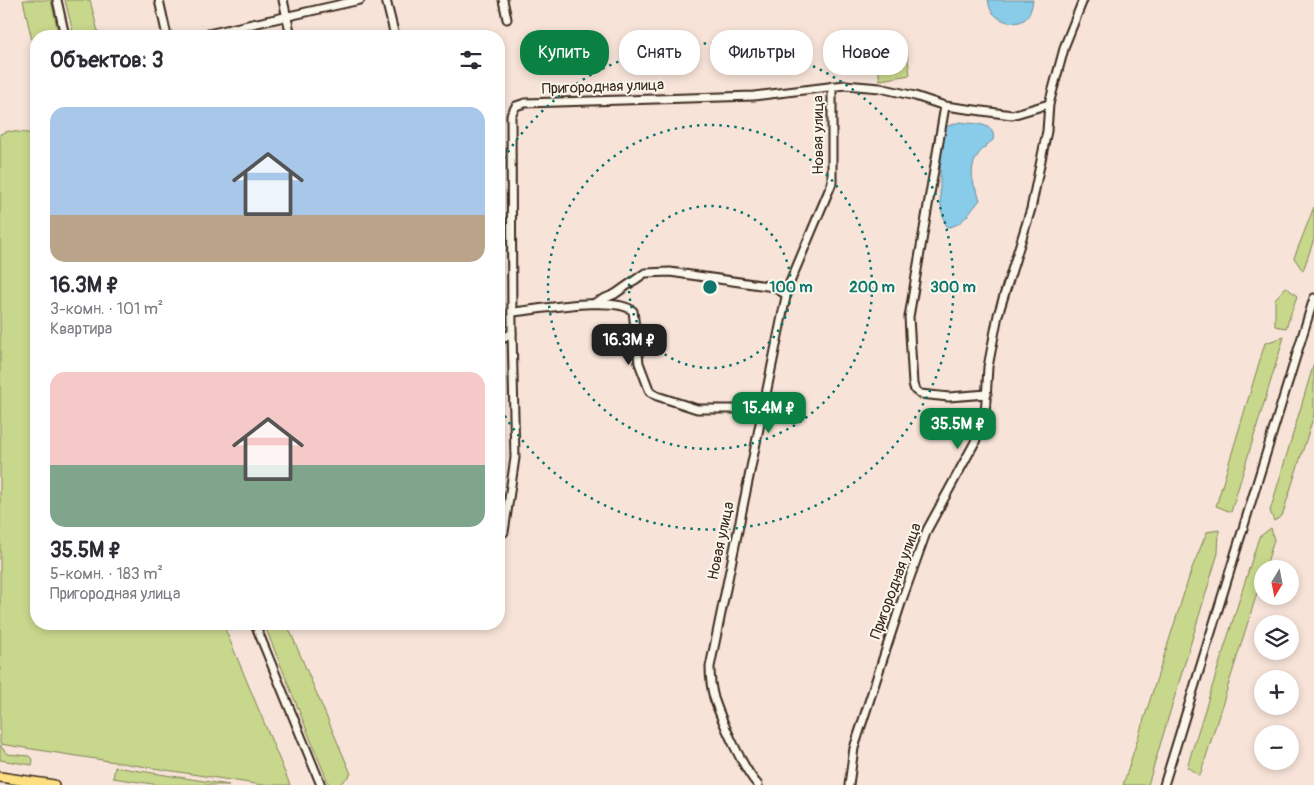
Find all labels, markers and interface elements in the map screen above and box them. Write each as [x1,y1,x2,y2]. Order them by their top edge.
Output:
chip: Купить [520,30,609,75]
chip: Снять [619,30,700,75]
chip: Фильтры [710,30,813,75]
chip: Новое [823,30,908,75]
icon: filters [457,46,485,74]
text: Объектов: 3 [50,47,164,74]
street label: Пригородная улица [542,75,664,99]
street label: Новая улица [809,95,828,175]
icon: home [223,139,313,229]
text: 16.3M ₽ [50,272,119,299]
centre of rings [701,278,719,296]
text: 100 m [770,278,812,297]
text: 200 m [849,278,895,297]
text: 300 m [930,278,976,297]
text: 3-комн. · 101 m² [50,299,163,319]
text: Квартира [50,319,112,339]
pin: 16.3M ₽ [583,324,675,366]
text: 16.3M ₽ [603,330,655,350]
pin: 15.4M ₽ [723,392,815,434]
text: 15.4M ₽ [743,398,795,418]
icon: home [223,404,313,494]
pin: 35.5M ₽ [912,408,1004,450]
text: 35.5M ₽ [931,414,985,434]
street label: Новая улица [703,500,739,582]
street label: Пригородная улица [866,520,926,642]
text: 35.5M ₽ [50,537,121,564]
north arrow [1254,560,1299,605]
map controls [1254,560,1299,770]
text: 5-комн. · 183 m² [50,564,163,584]
text: Пригородная улица [50,584,180,604]
button: layers [1254,615,1299,660]
button: + [1254,670,1299,715]
button: − [1254,725,1299,770]

